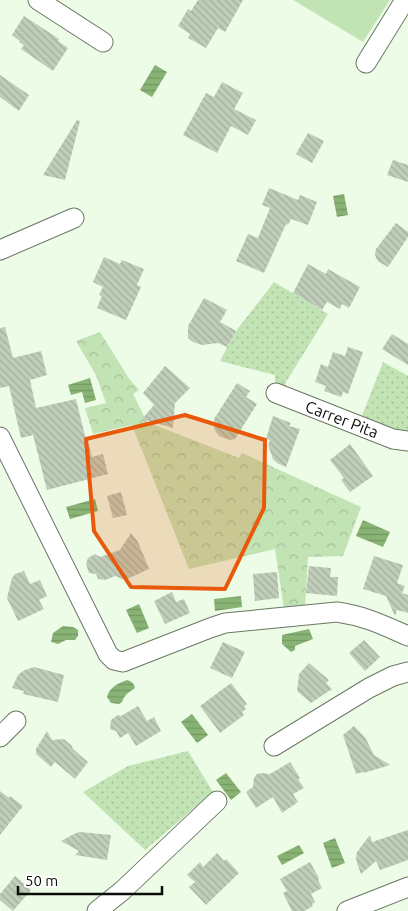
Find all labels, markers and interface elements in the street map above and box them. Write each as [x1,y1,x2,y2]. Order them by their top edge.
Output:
street label: Carrer Pita [303,397,381,441]
scale bar [18,864,161,896]
text: 50 m [25,872,58,889]

